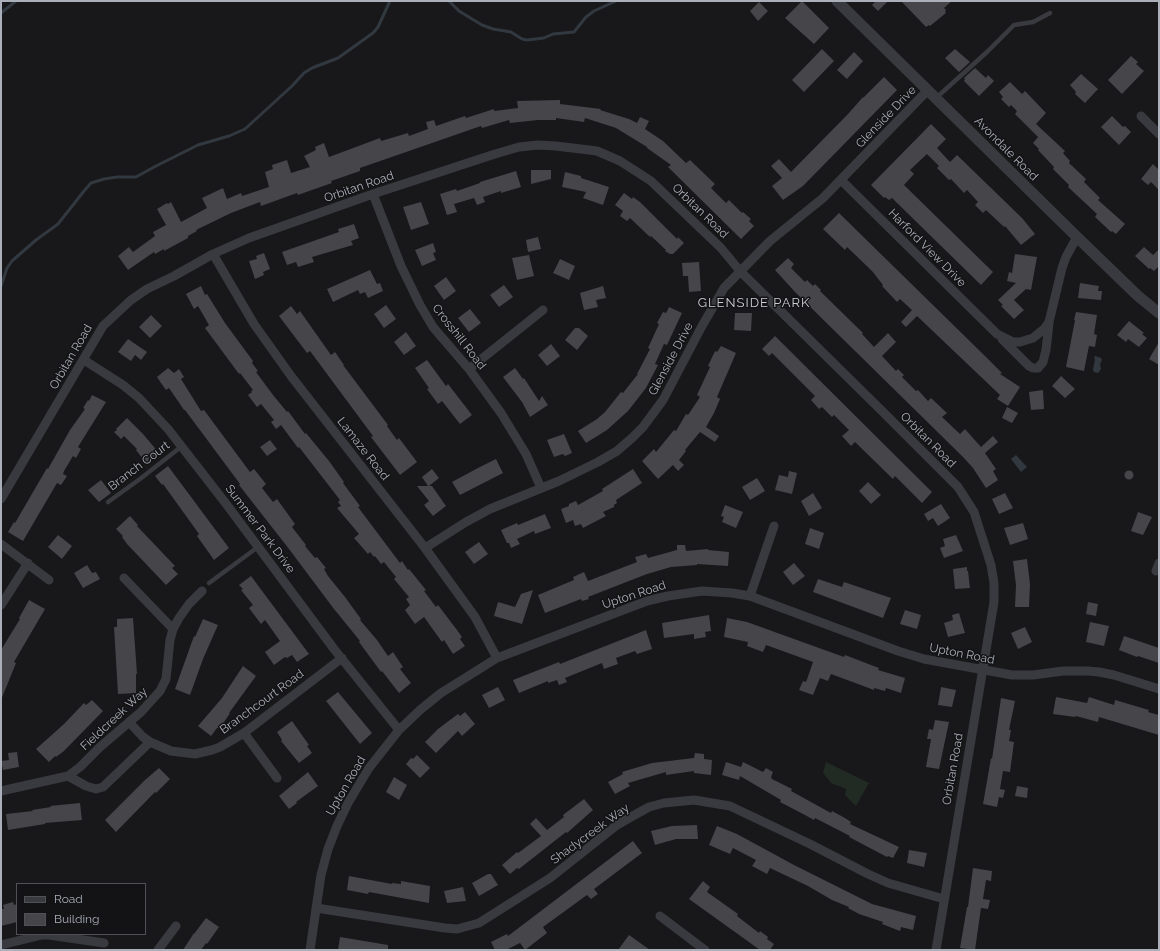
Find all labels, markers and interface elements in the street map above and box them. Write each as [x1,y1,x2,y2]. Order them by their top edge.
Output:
street label: Glenside Drive [853,83,919,151]
street label: Avondale Road [971,114,1041,184]
street label: Orbitan Road [322,168,396,206]
street label: Orbitan Road [669,181,731,241]
street label: Harford View Drive [885,206,969,290]
district label: GLENSIDE PARK [698,295,810,311]
street label: Crosshill Road [429,301,489,373]
street label: Glenside Drive [646,320,696,398]
street label: Orbitan Road [47,322,95,392]
street label: Orbitan Road [897,409,959,471]
street label: Lamaze Road [334,415,392,483]
street label: Branch Court [105,438,173,494]
street label: Summer Park Drive [222,482,298,576]
street label: Upton Road [600,578,668,612]
street label: Upton Road [928,641,996,667]
street label: Branchcourt Road [217,667,307,737]
street label: Fieldcreek Way [78,684,150,754]
street label: Orbitan Road [940,732,966,806]
street label: Upton Road [323,754,369,818]
street label: Shadycreek Way [548,801,632,867]
legend [16,883,146,935]
text: Road [54,892,83,906]
text: Building [54,912,100,926]

